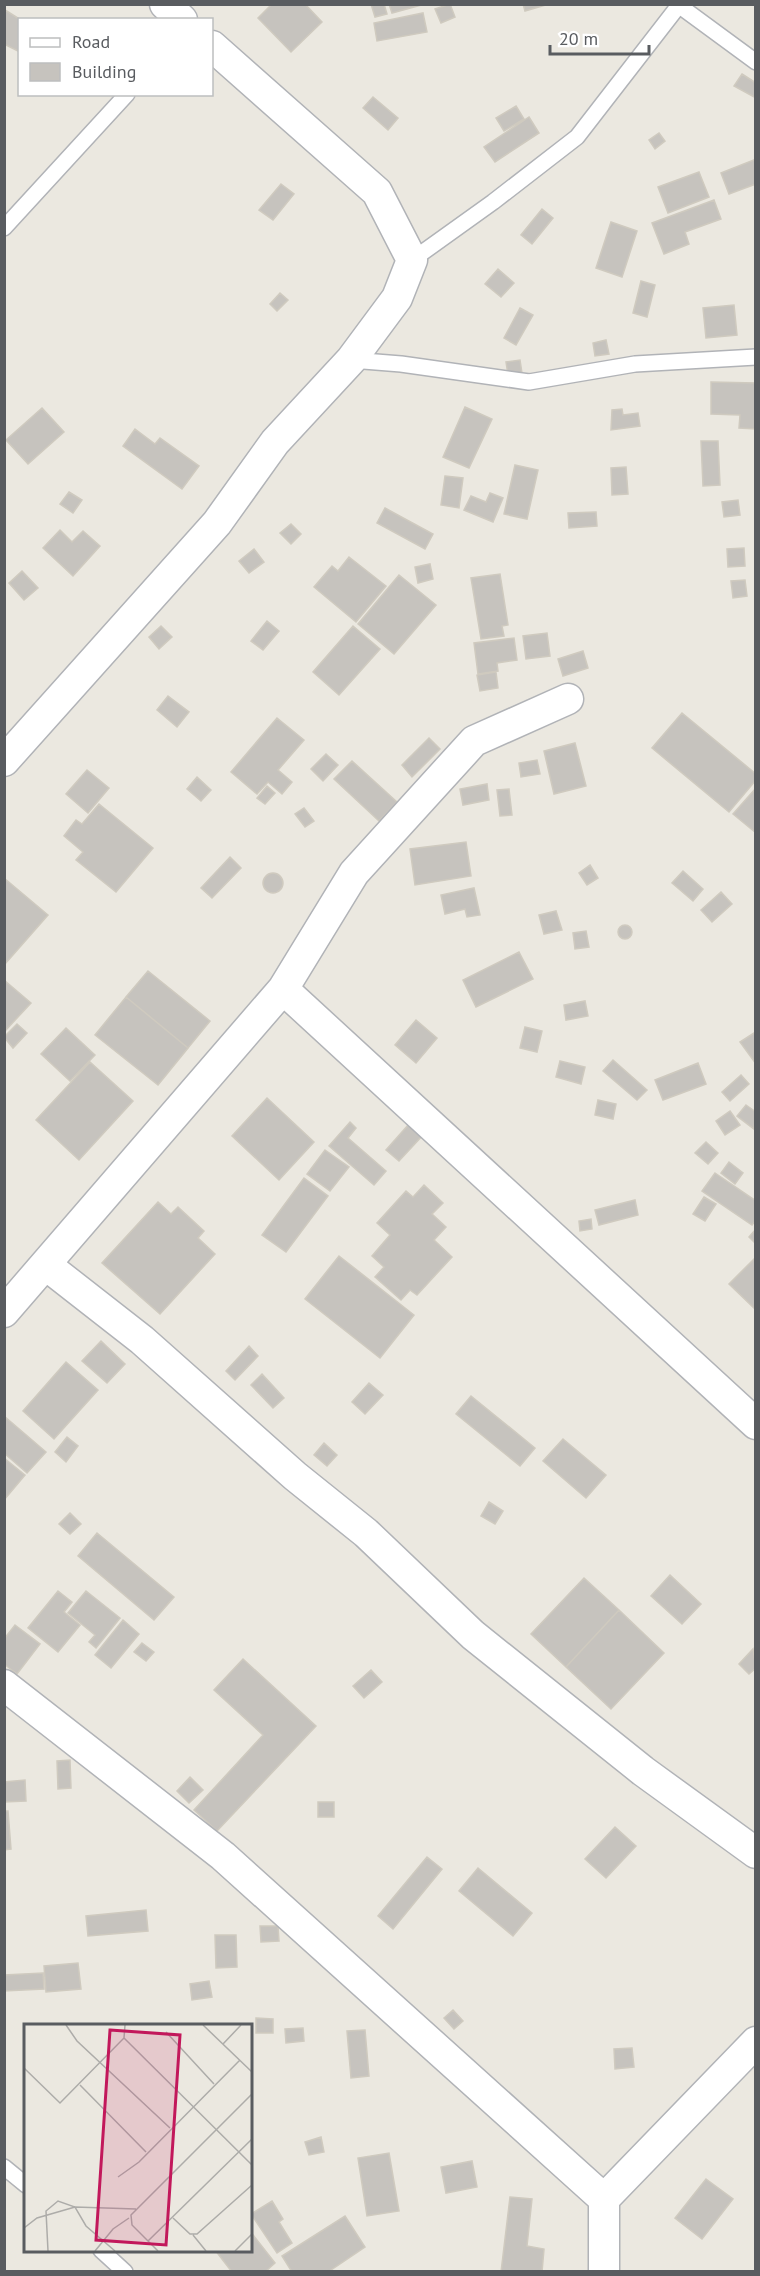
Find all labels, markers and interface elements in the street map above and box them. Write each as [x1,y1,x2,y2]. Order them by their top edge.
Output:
legend [18,18,213,96]
scale bar [550,18,649,56]
text: 20 m [559,27,598,50]
text: Road [72,30,110,53]
text: Building [72,60,136,83]
inset map [24,2024,252,2252]

